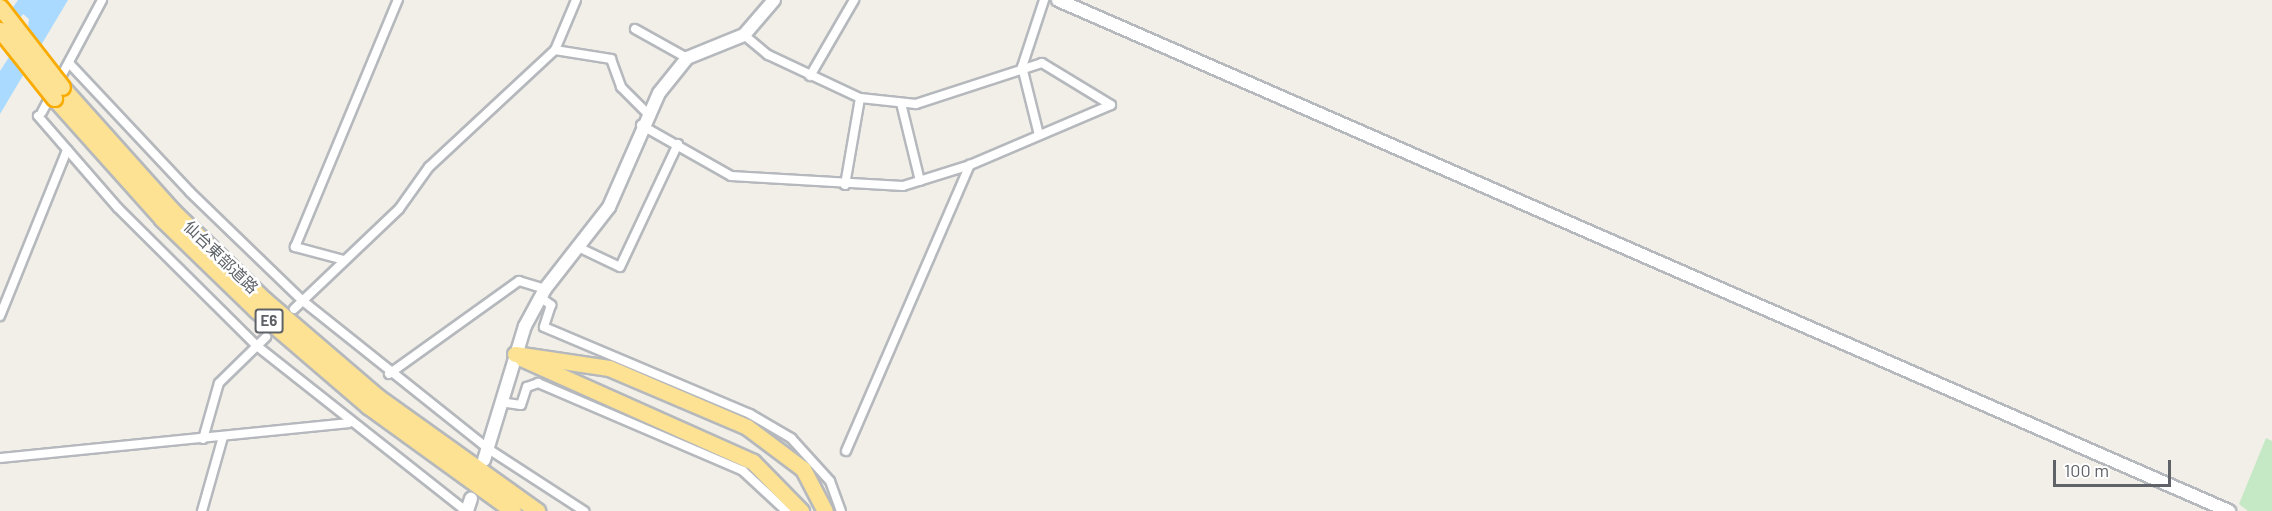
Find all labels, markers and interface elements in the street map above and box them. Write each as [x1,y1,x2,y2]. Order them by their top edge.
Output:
street label: 仙台東部道路 [180,217,262,297]
road number: E6 [254,309,284,333]
scale bar [2056,448,2174,486]
text: 100 m [2064,459,2109,481]

